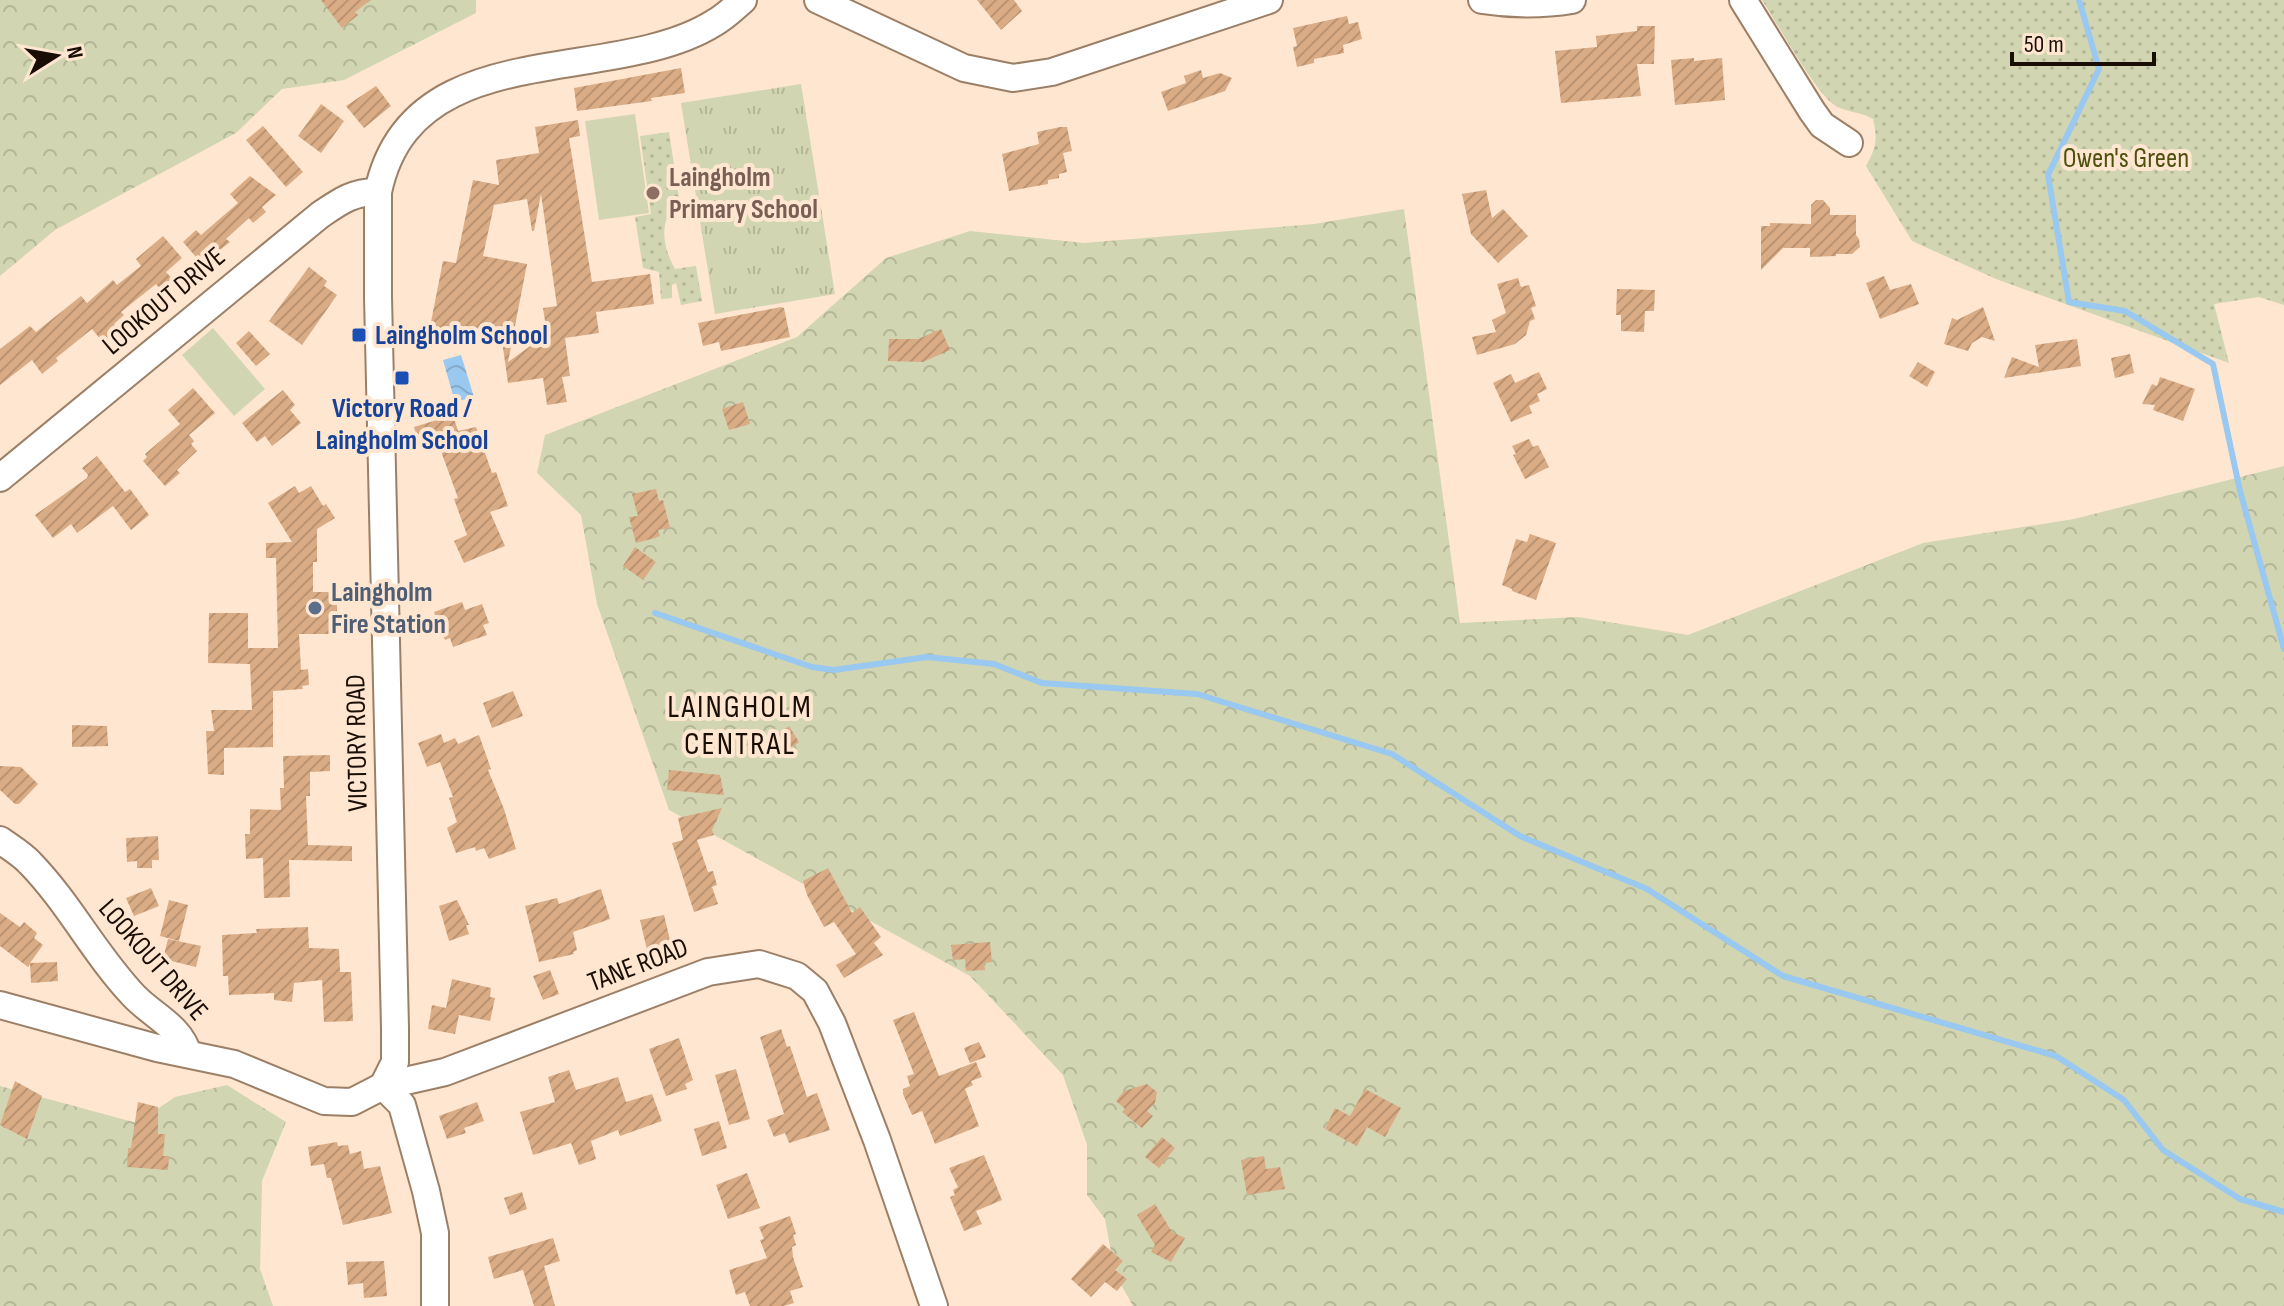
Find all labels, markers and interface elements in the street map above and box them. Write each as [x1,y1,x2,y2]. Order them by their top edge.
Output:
north arrow [16,16,96,96]
scale bar [2012,16,2154,66]
text: 50 m [2024,30,2064,59]
text: N [60,44,89,61]
park label: Owen's Green [2063,142,2189,175]
place label: Laingholm Primary School [669,161,818,226]
marker: Laingholm Primary School [644,184,662,202]
street label: LOOKOUT DRIVE [96,240,232,362]
place label: Laingholm School [375,319,548,352]
marker: Laingholm School [350,326,368,344]
marker: Victory Road / Laingholm School [393,369,411,387]
place label: Victory Road / Laingholm School [316,392,488,457]
place label: Laingholm Fire Station [331,576,446,641]
marker: Laingholm Fire Station [306,599,324,617]
street label: VICTORY ROAD [339,674,375,812]
district label: LAINGHOLM CENTRAL [667,688,813,764]
street label: LOOKOUT DRIVE [91,893,215,1027]
street label: TANE ROAD [583,931,693,999]

